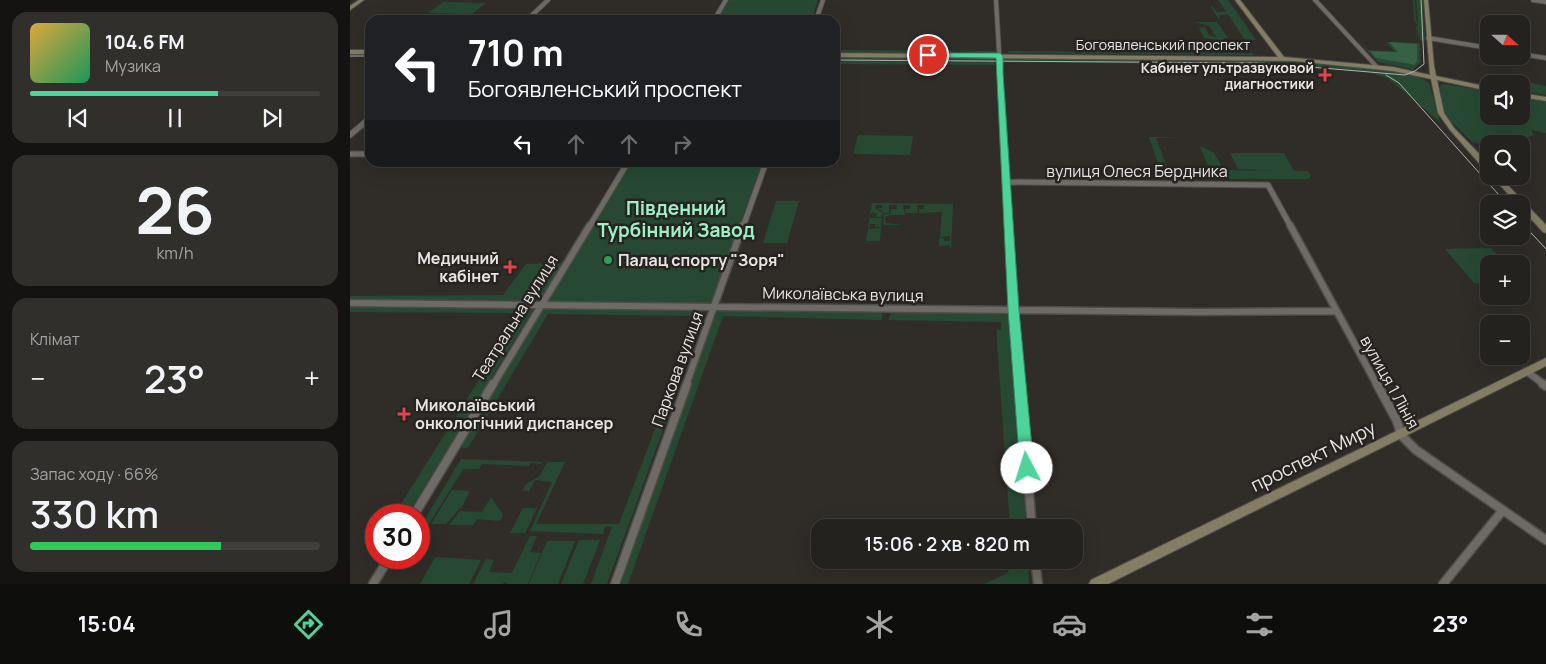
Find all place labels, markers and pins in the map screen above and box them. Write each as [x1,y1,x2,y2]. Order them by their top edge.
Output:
pin [907,34,949,76]
place label: Кабинет ультразвуковой диагностики [1141,58,1314,93]
marker: Кабинет ультразвуковой диагностики [1318,68,1332,82]
place label: Медичний кабінет [417,247,499,287]
place label: Палац спорту "Зоря" [618,249,785,271]
marker: Палац спорту "Зоря" [602,254,614,266]
marker: Медичний кабінет [503,260,517,274]
place label: Миколаївський онкологічний диспансер [415,394,614,434]
marker: Миколаївський онкологічний диспансер [397,407,411,421]

